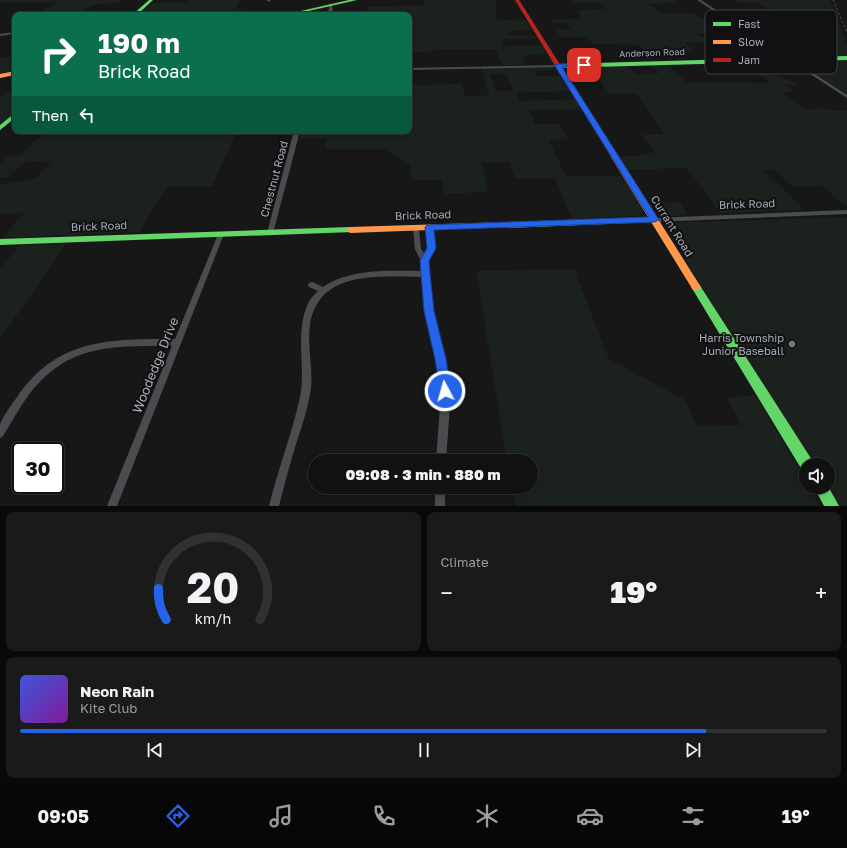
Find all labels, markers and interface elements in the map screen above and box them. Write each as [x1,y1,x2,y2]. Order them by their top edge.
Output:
legend [705,10,837,74]
text: Fast [738,17,761,30]
text: 190 m [98,26,180,59]
icon: right [32,28,84,80]
text: Slow [738,35,764,48]
street label: Anderson Road [619,46,685,59]
pin [567,48,601,82]
text: Jam [738,53,760,66]
icon: arrive [573,54,595,76]
text: Brick Road [98,60,190,82]
icon: left [76,104,98,126]
text: Then [32,106,68,124]
street label: Chestnut Road [257,139,290,218]
street label: Currant Road [648,193,696,259]
street label: Brick Road [719,196,775,211]
street label: Brick Road [395,207,451,222]
street label: Brick Road [71,218,127,233]
street label: Woodedge Drive [128,315,182,415]
place label: Harris Township Junior Baseball [699,331,784,357]
marker: Harris Township Junior Baseball [787,339,797,349]
position arrow [424,370,466,412]
speed limit sign: 30 [12,442,64,494]
map controls [799,458,835,494]
button: sound [799,458,835,494]
text: 09:08 · 3 min · 880 m [345,465,501,483]
text: Climate [441,554,488,570]
text: 20 [187,561,239,611]
text: 19° [610,574,657,610]
text: − [441,579,453,606]
text: + [815,579,827,606]
text: km/h [195,609,231,626]
text: Neon Rain [80,682,154,700]
text: Kite Club [80,700,137,716]
icon: previous [144,739,166,761]
icon: pause [413,739,435,761]
icon: next [682,739,704,761]
icon: directions [164,802,192,830]
icon: music [267,802,295,830]
icon: phone [370,802,398,830]
icon: climate [473,802,501,830]
icon: car [576,802,604,830]
icon: filters [679,802,707,830]
text: 09:05 [37,805,89,827]
text: 19° [782,805,809,827]

